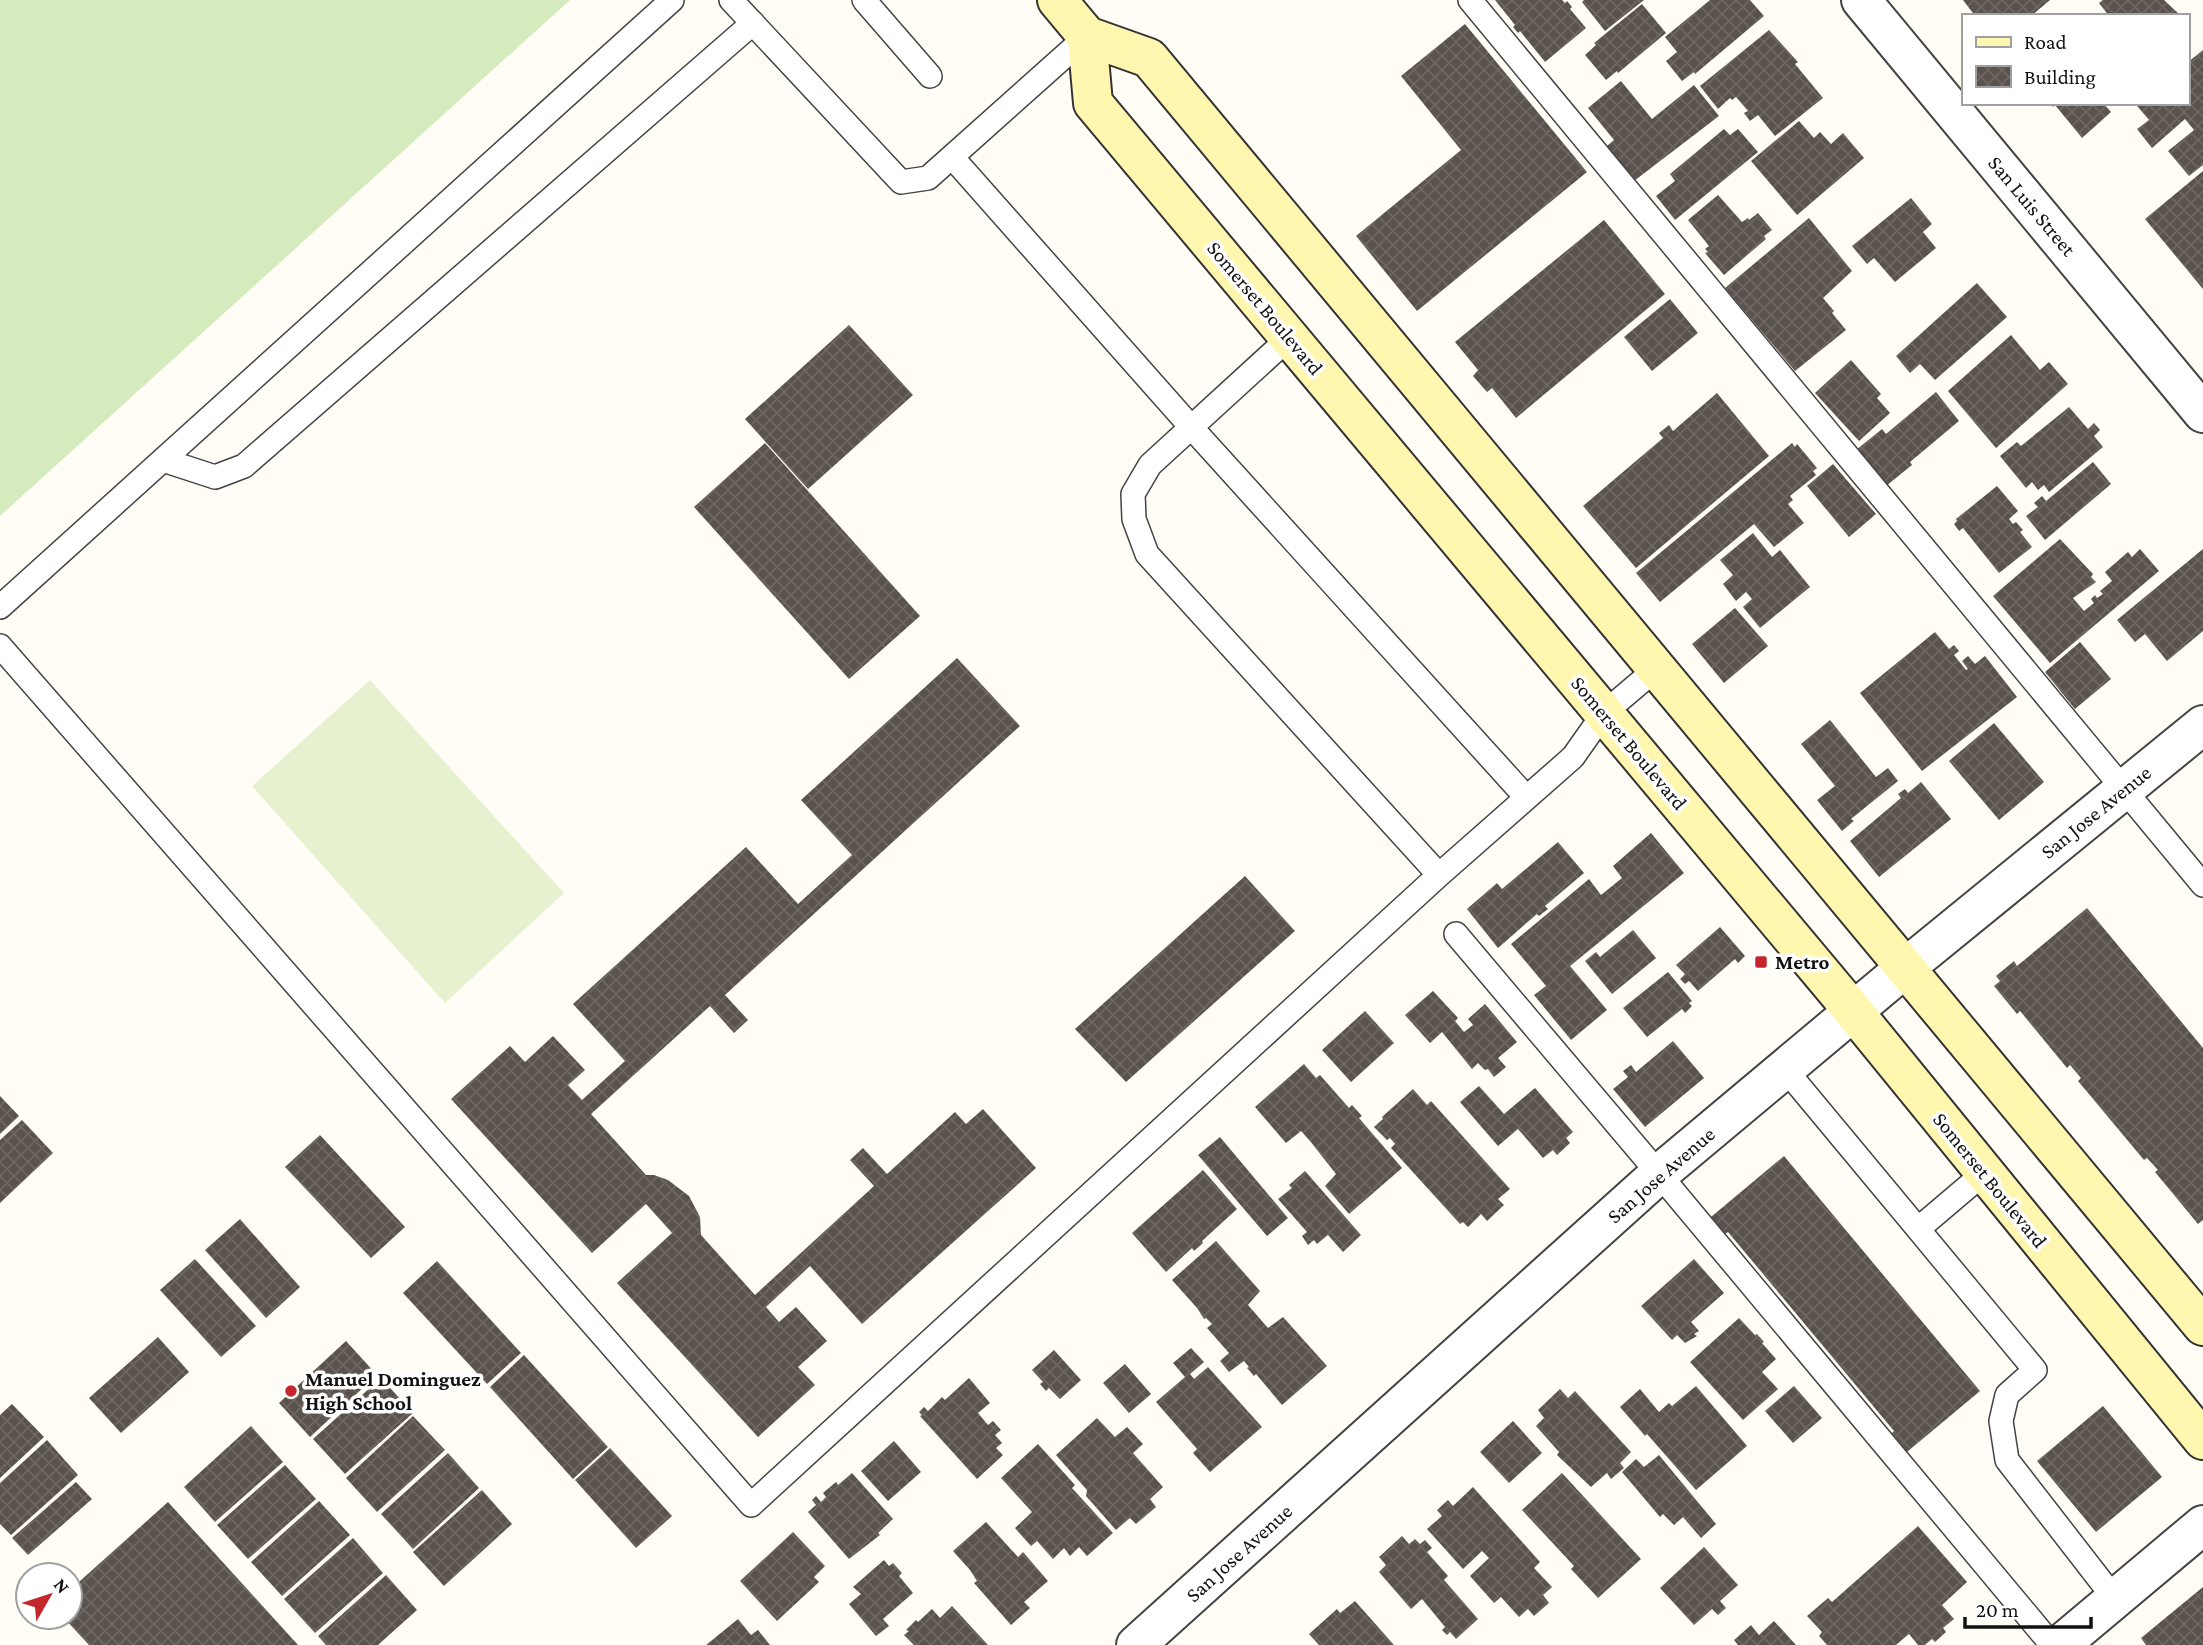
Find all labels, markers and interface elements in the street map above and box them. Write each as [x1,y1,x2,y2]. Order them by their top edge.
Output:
legend [1962,14,2189,105]
text: Road [2024,30,2067,54]
text: Building [2024,65,2096,89]
street label: San Luis Street [1983,151,2081,262]
street label: Somerset Boulevard [1202,236,1328,380]
street label: Somerset Boulevard [1566,671,1692,815]
street label: San Jose Avenue [2036,760,2156,864]
place label: Metro [1775,950,1829,974]
marker: Metro [1753,954,1769,970]
street label: Somerset Boulevard [1928,1108,2052,1252]
street label: San Jose Avenue [1602,1122,1720,1228]
place label: Manuel Dominguez High School [305,1367,481,1415]
marker: Manuel Dominguez High School [283,1383,299,1399]
street label: San Jose Avenue [1181,1499,1297,1607]
north arrow [14,1561,84,1631]
text: N [50,1574,74,1597]
scale bar [1965,1586,2091,1630]
text: 20 m [1976,1598,2019,1622]

